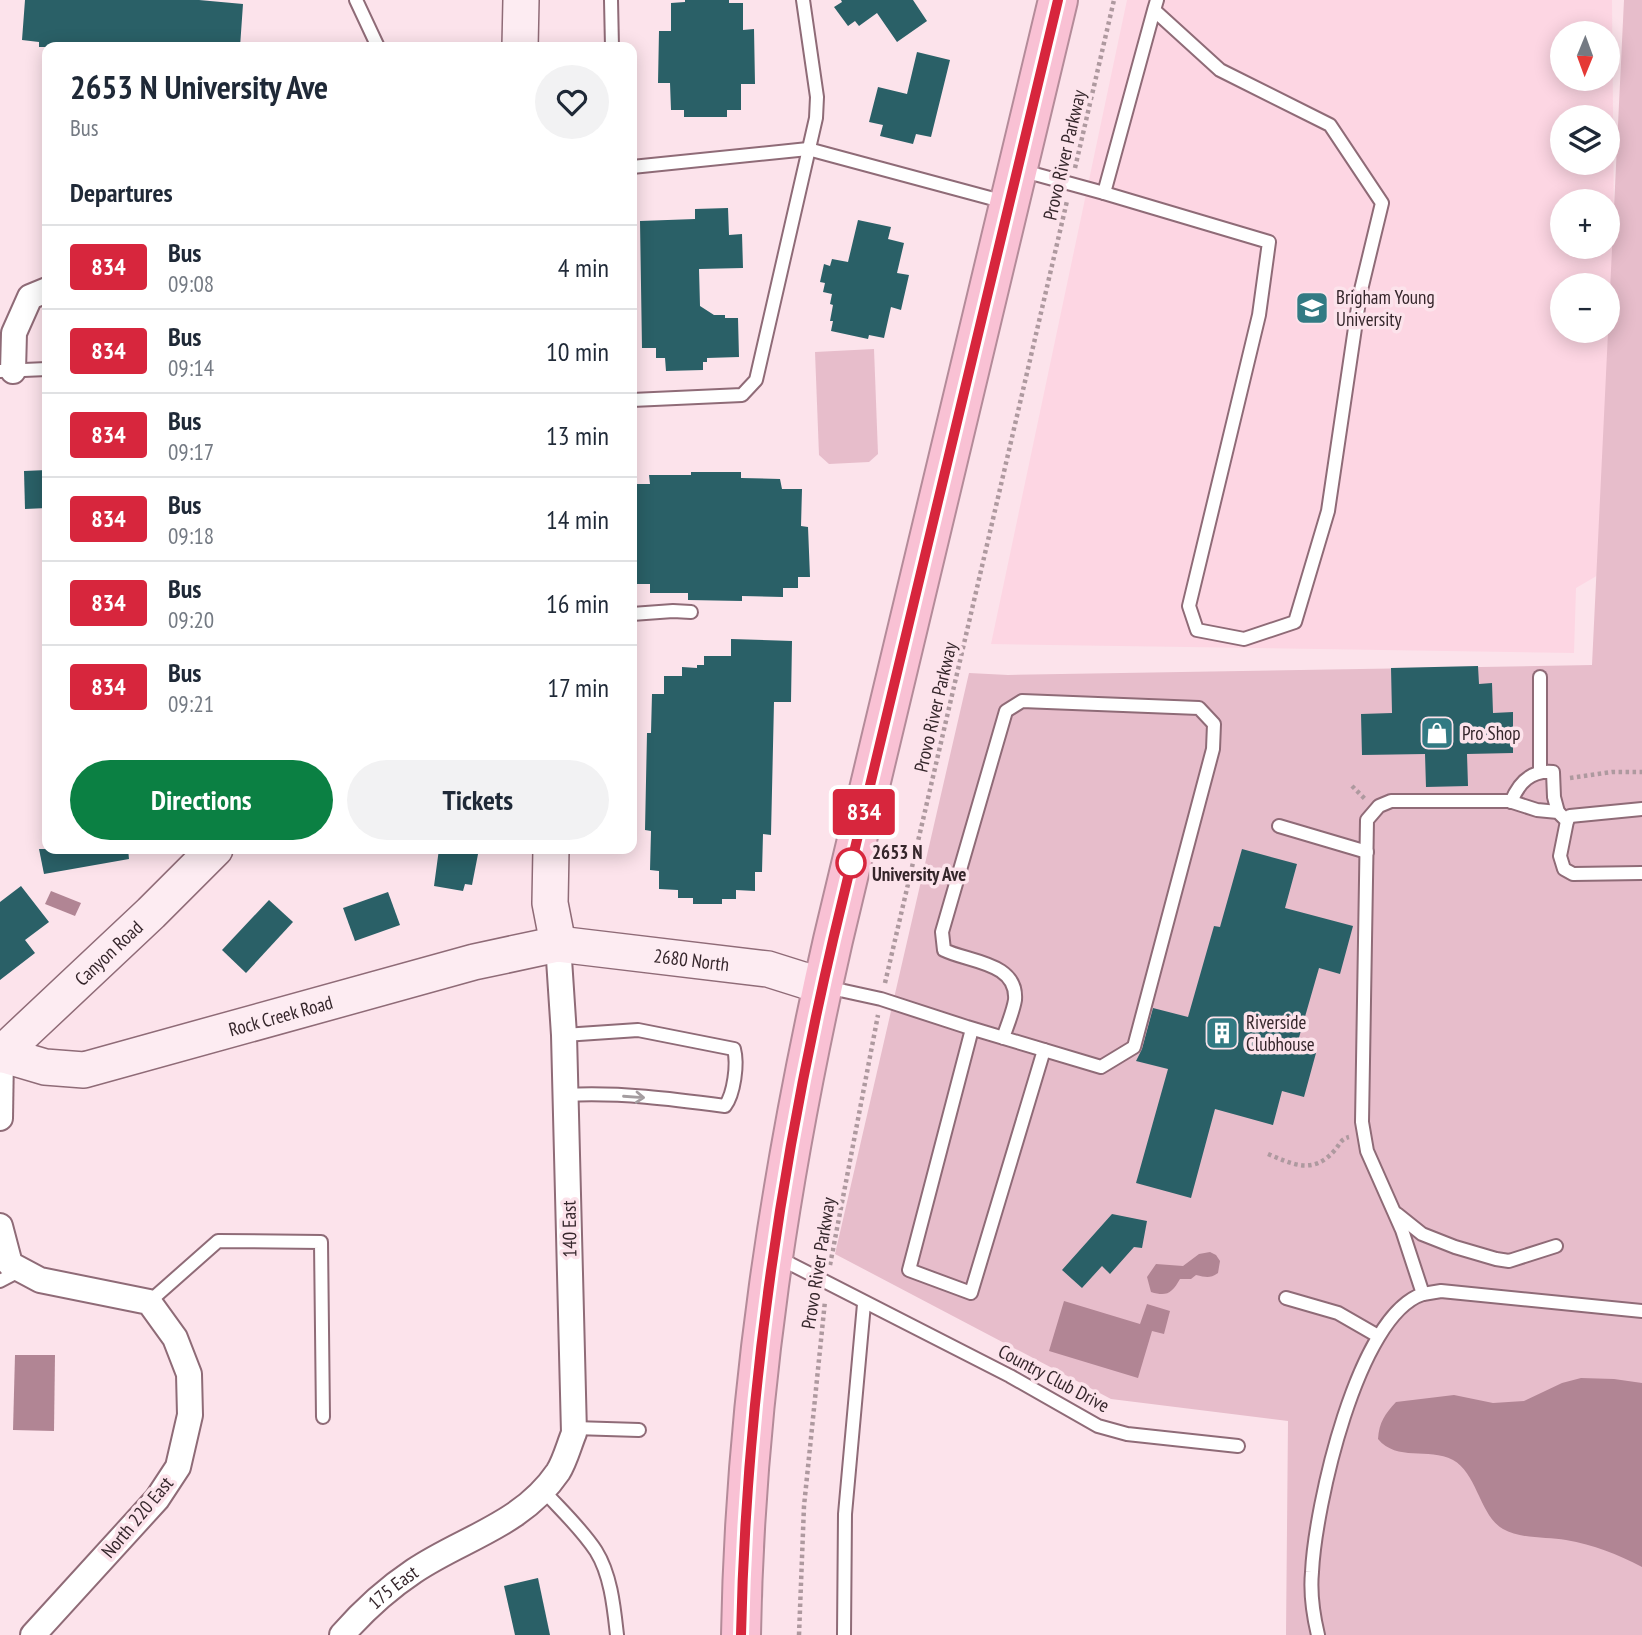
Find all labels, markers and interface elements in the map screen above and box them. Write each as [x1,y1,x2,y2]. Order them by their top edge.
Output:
north arrow [1550,21,1620,91]
map controls [1550,21,1620,343]
text: 2653 N University Ave [70,65,328,108]
button: heart [535,65,609,139]
street label: Provo River Parkway [1037,87,1091,222]
button: layers [1550,105,1620,175]
text: Bus [70,113,99,142]
text: Departures [70,176,173,209]
button: + [1550,189,1620,259]
text: Bus [168,236,201,269]
text: 834 [91,251,126,282]
text: 4 min [558,251,609,284]
text: 09:08 [168,269,214,298]
button: − [1550,273,1620,343]
place label: Brigham Young University [1336,285,1435,331]
school or university icon: Brigham Young University [1293,289,1331,327]
text: Bus [168,320,201,353]
text: 834 [91,335,126,366]
text: 10 min [546,335,609,368]
text: 09:14 [168,353,214,382]
text: Bus [168,404,201,437]
text: 834 [91,419,126,450]
text: 13 min [546,419,609,452]
text: 09:17 [168,437,214,466]
text: Bus [168,488,201,521]
text: 834 [91,503,126,534]
text: 14 min [546,503,609,536]
text: 09:18 [168,521,214,550]
text: Bus [168,572,201,605]
text: 834 [91,587,126,618]
text: 16 min [546,587,609,620]
text: 09:20 [168,605,214,634]
street label: Provo River Parkway [908,639,962,774]
text: Bus [168,656,201,689]
text: 834 [91,671,126,702]
text: 17 min [547,671,609,704]
text: 09:21 [168,689,214,718]
shop icon: Pro Shop [1418,714,1456,752]
place label: Pro Shop [1462,721,1520,745]
button: Directions [70,760,333,840]
button: Tickets [347,760,609,840]
line badge: 834 [824,789,904,835]
text: 834 [847,796,881,827]
place label: 2653 N University Ave [872,840,966,886]
marker: 2653 N University Ave [836,848,866,878]
street label: Canyon Road [69,915,148,991]
street label: 2680 North [652,943,731,976]
street label: Rock Creek Road [226,990,335,1041]
place label: Riverside Clubhouse [1246,1010,1315,1056]
building icon: Riverside Clubhouse [1203,1014,1241,1052]
one-way arrow [622,1090,645,1103]
street label: Provo River Parkway [796,1195,840,1330]
street label: 140 East [556,1199,581,1258]
street label: Country Club Drive [994,1339,1114,1417]
street label: North 220 East [96,1471,178,1563]
street label: 175 East [363,1559,423,1614]

